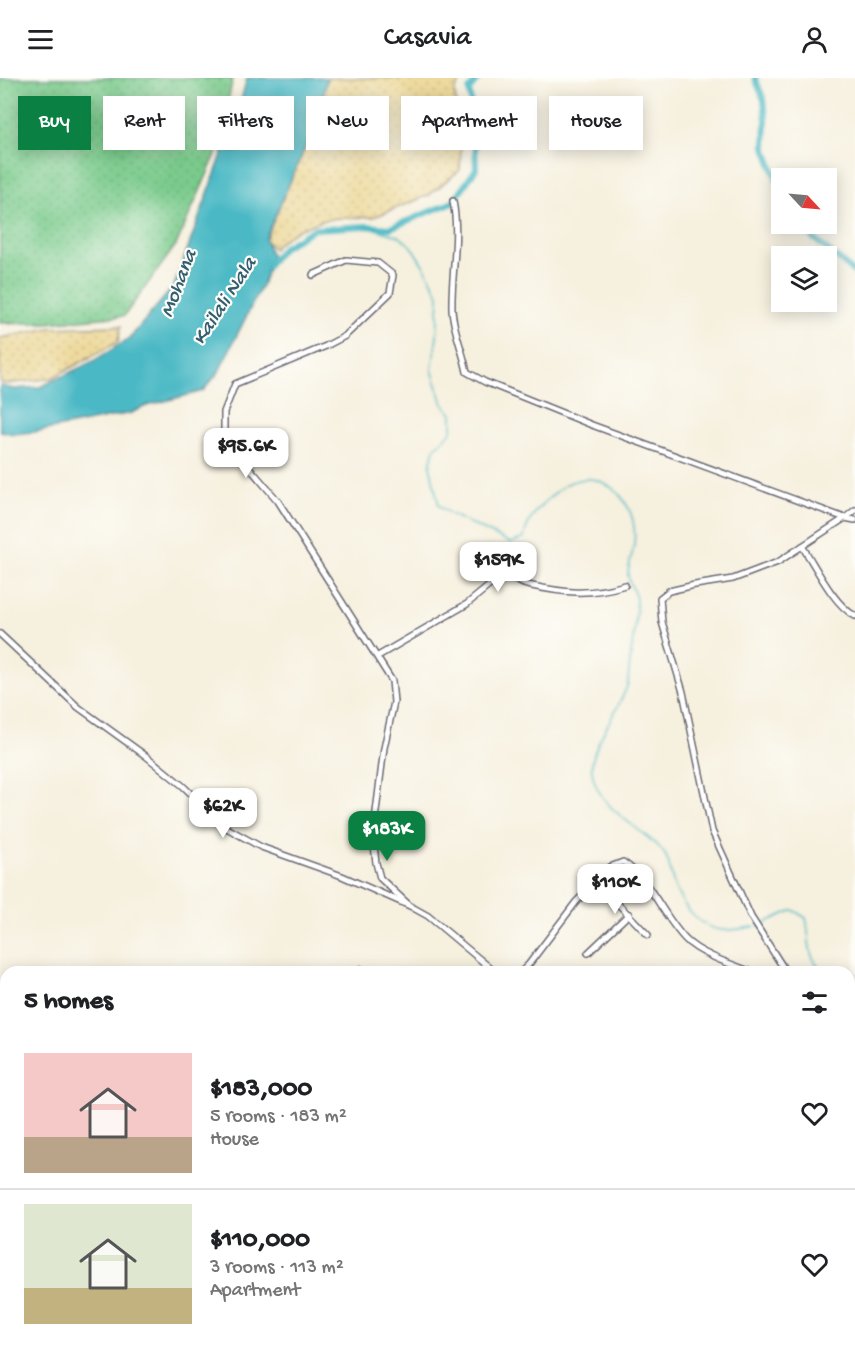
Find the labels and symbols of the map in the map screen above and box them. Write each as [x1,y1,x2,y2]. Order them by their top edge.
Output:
north arrow [771,168,837,234]
water label: Mohana [156,246,205,321]
water label: Kailali Nala [188,252,264,351]
pin: $95.6K [197,428,295,479]
pin: $159K [456,542,540,593]
pin: $62K [187,788,259,839]
pin: $183K [345,811,429,862]
pin: $110K [573,864,657,915]

